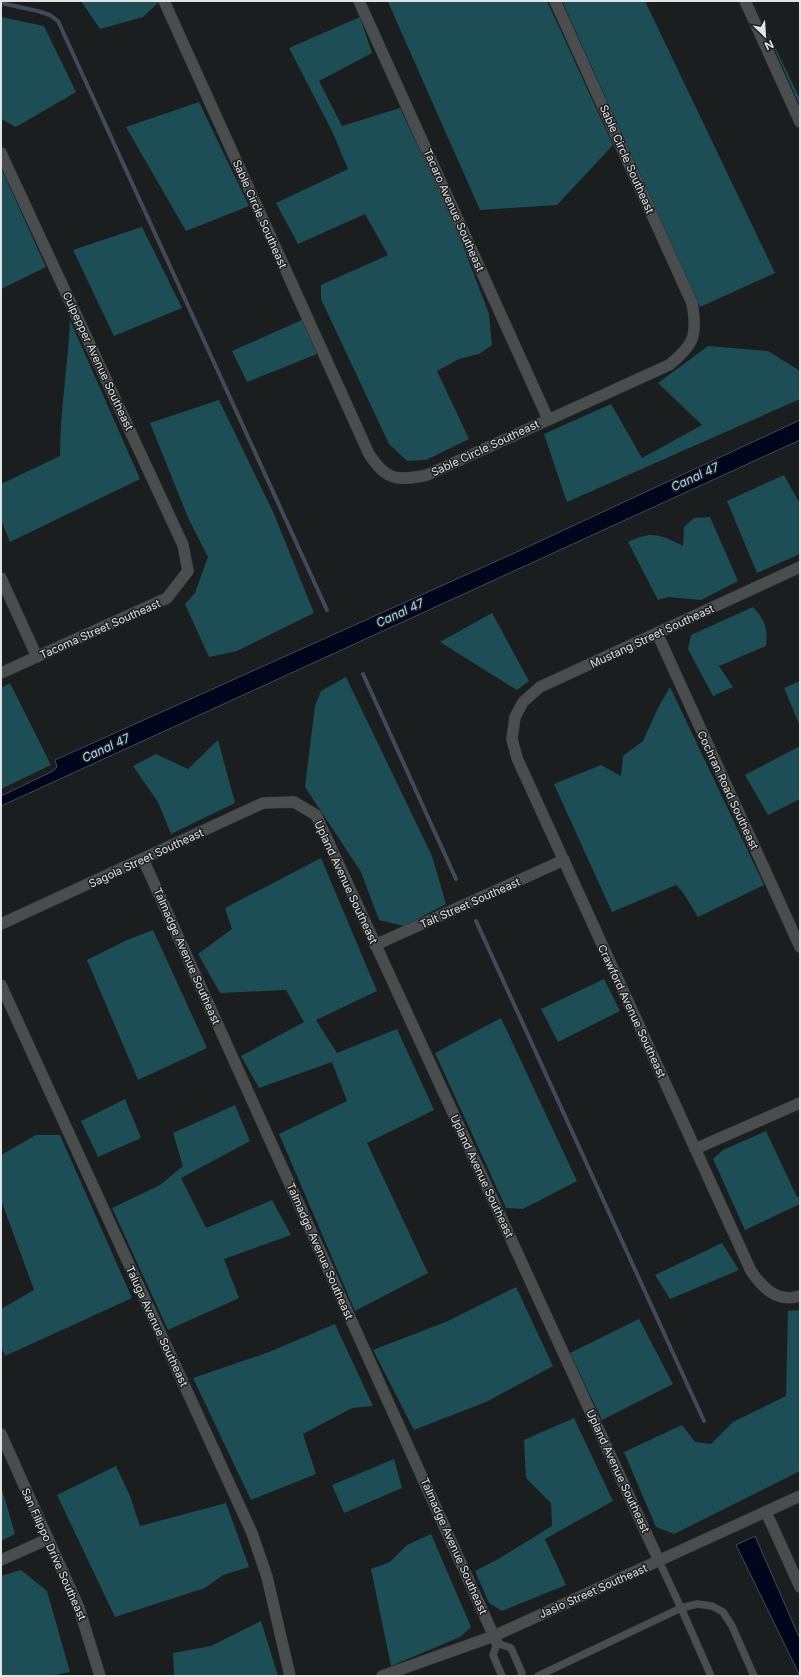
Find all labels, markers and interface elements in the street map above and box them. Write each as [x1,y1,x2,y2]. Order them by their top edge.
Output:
north arrow [745,16,785,56]
text: N [762,37,776,53]
street label: Sable Circle Southeast [597,102,657,216]
street label: Tacaro Avenue Southeast [421,146,488,274]
street label: Sable Circle Southeast [230,157,290,271]
street label: Culpepper Avenue Southeast [60,289,137,433]
street label: Sable Circle Southeast [429,417,542,479]
water label: Canal 47 [668,458,722,494]
water label: Canal 47 [373,594,427,630]
street label: Tacoma Street Southeast [37,596,163,662]
street label: Mustang Street Southeast [588,601,716,671]
street label: Cochran Road Southeast [694,728,762,852]
water label: Canal 47 [79,729,133,765]
street label: Upland Avenue Southeast [311,818,381,946]
street label: Sagola Street Southeast [86,825,206,891]
street label: Tait Street Southeast [418,874,523,931]
street label: Talmadge Avenue Southeast [150,886,224,1027]
street label: Crawford Avenue Southeast [595,942,669,1080]
street label: Upland Avenue Southeast [447,1112,517,1240]
street label: Talmadge Avenue Southeast [283,1181,357,1322]
street label: Taluga Avenue Southeast [123,1263,191,1389]
street label: Upland Avenue Southeast [583,1407,653,1535]
street label: Talmadge Avenue Southeast [417,1476,491,1617]
street label: San Filippo Drive Southeast [18,1486,90,1623]
street label: Jaslo Street Southeast [537,1561,650,1621]

